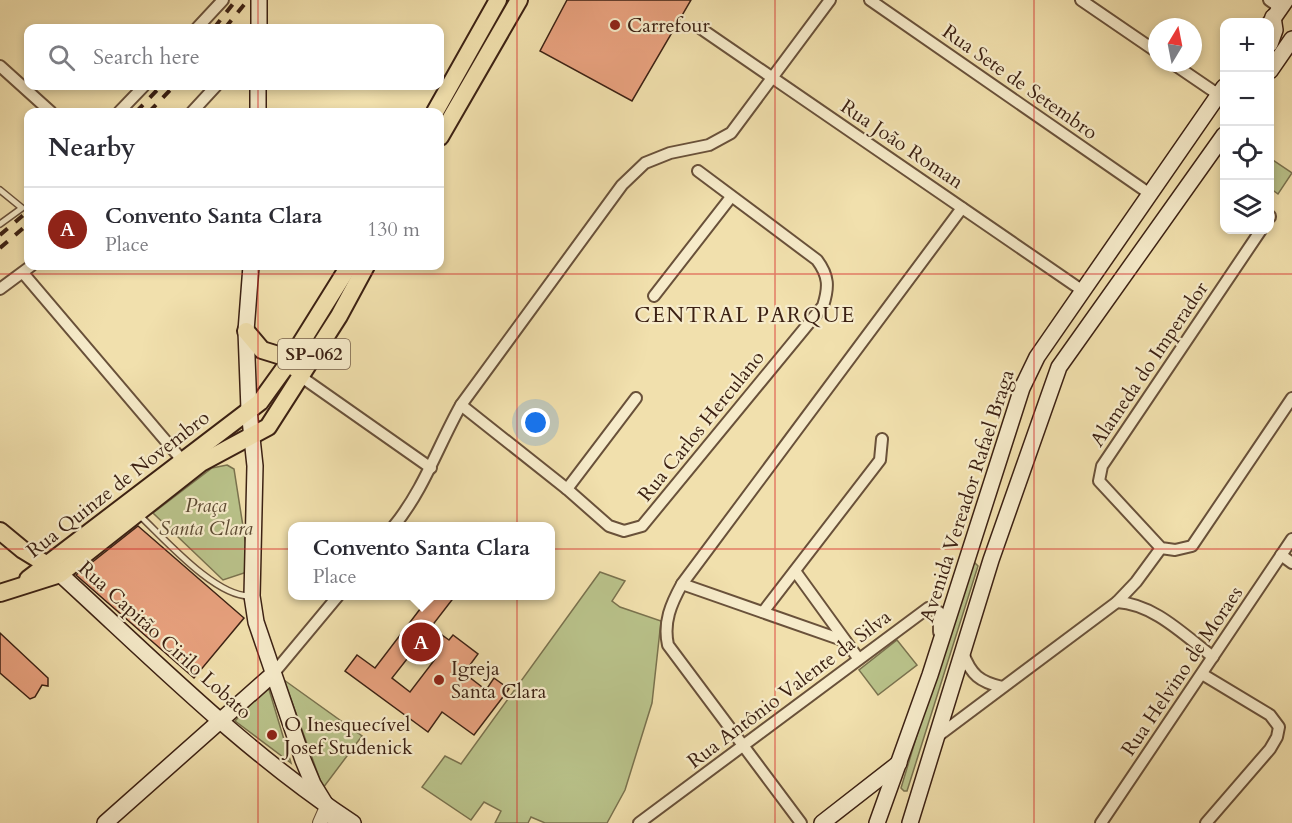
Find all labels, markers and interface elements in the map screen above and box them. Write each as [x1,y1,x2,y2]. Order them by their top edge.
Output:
place label: Carrefour [627,12,710,39]
marker: Carrefour [608,18,622,32]
street label: Rua Sete de Setembro [937,18,1103,146]
north arrow [1148,18,1202,72]
map controls [1220,18,1274,234]
button: + [1220,18,1274,72]
search box [24,24,444,90]
icon: search [45,41,78,74]
text: Search here [93,42,200,72]
button: − [1220,72,1274,126]
street label: Rua João Roman [835,93,969,195]
button: locate [1220,126,1274,180]
text: Nearby [48,130,136,165]
button: layers [1220,180,1274,234]
text: Convento Santa Clara [105,201,323,231]
text: A [60,216,75,243]
text: 130 m [367,216,420,243]
text: Place [105,231,149,258]
street label: Alameda do Imperador [1084,276,1215,452]
district label: CENTRAL PARQUE [634,301,856,330]
road number: SP-062 [278,339,350,369]
street label: Rua Carlos Herculano [632,345,770,507]
street label: Avenida Vereador Rafael Braga [913,366,1021,626]
street label: Rua Quinze de Novembro [21,404,215,564]
your location [521,408,550,437]
park label: Praça Santa Clara [159,492,253,542]
popup [288,522,555,600]
text: Convento Santa Clara [313,533,530,563]
street label: Rua Capitão Cirilo Lobato [72,555,258,725]
text: Place [313,563,357,590]
street label: Rua Helvino de Moraes [1115,581,1249,761]
street label: Rua Antônio Valente da Silva [682,603,897,775]
pin: A [402,620,440,664]
place label: Igreja Santa Clara [451,655,547,705]
marker: Igreja Santa Clara [432,673,446,687]
place label: O Inesquecível Josef Studenick [281,711,413,761]
marker: O Inesquecível Josef Studenick [265,728,279,742]

